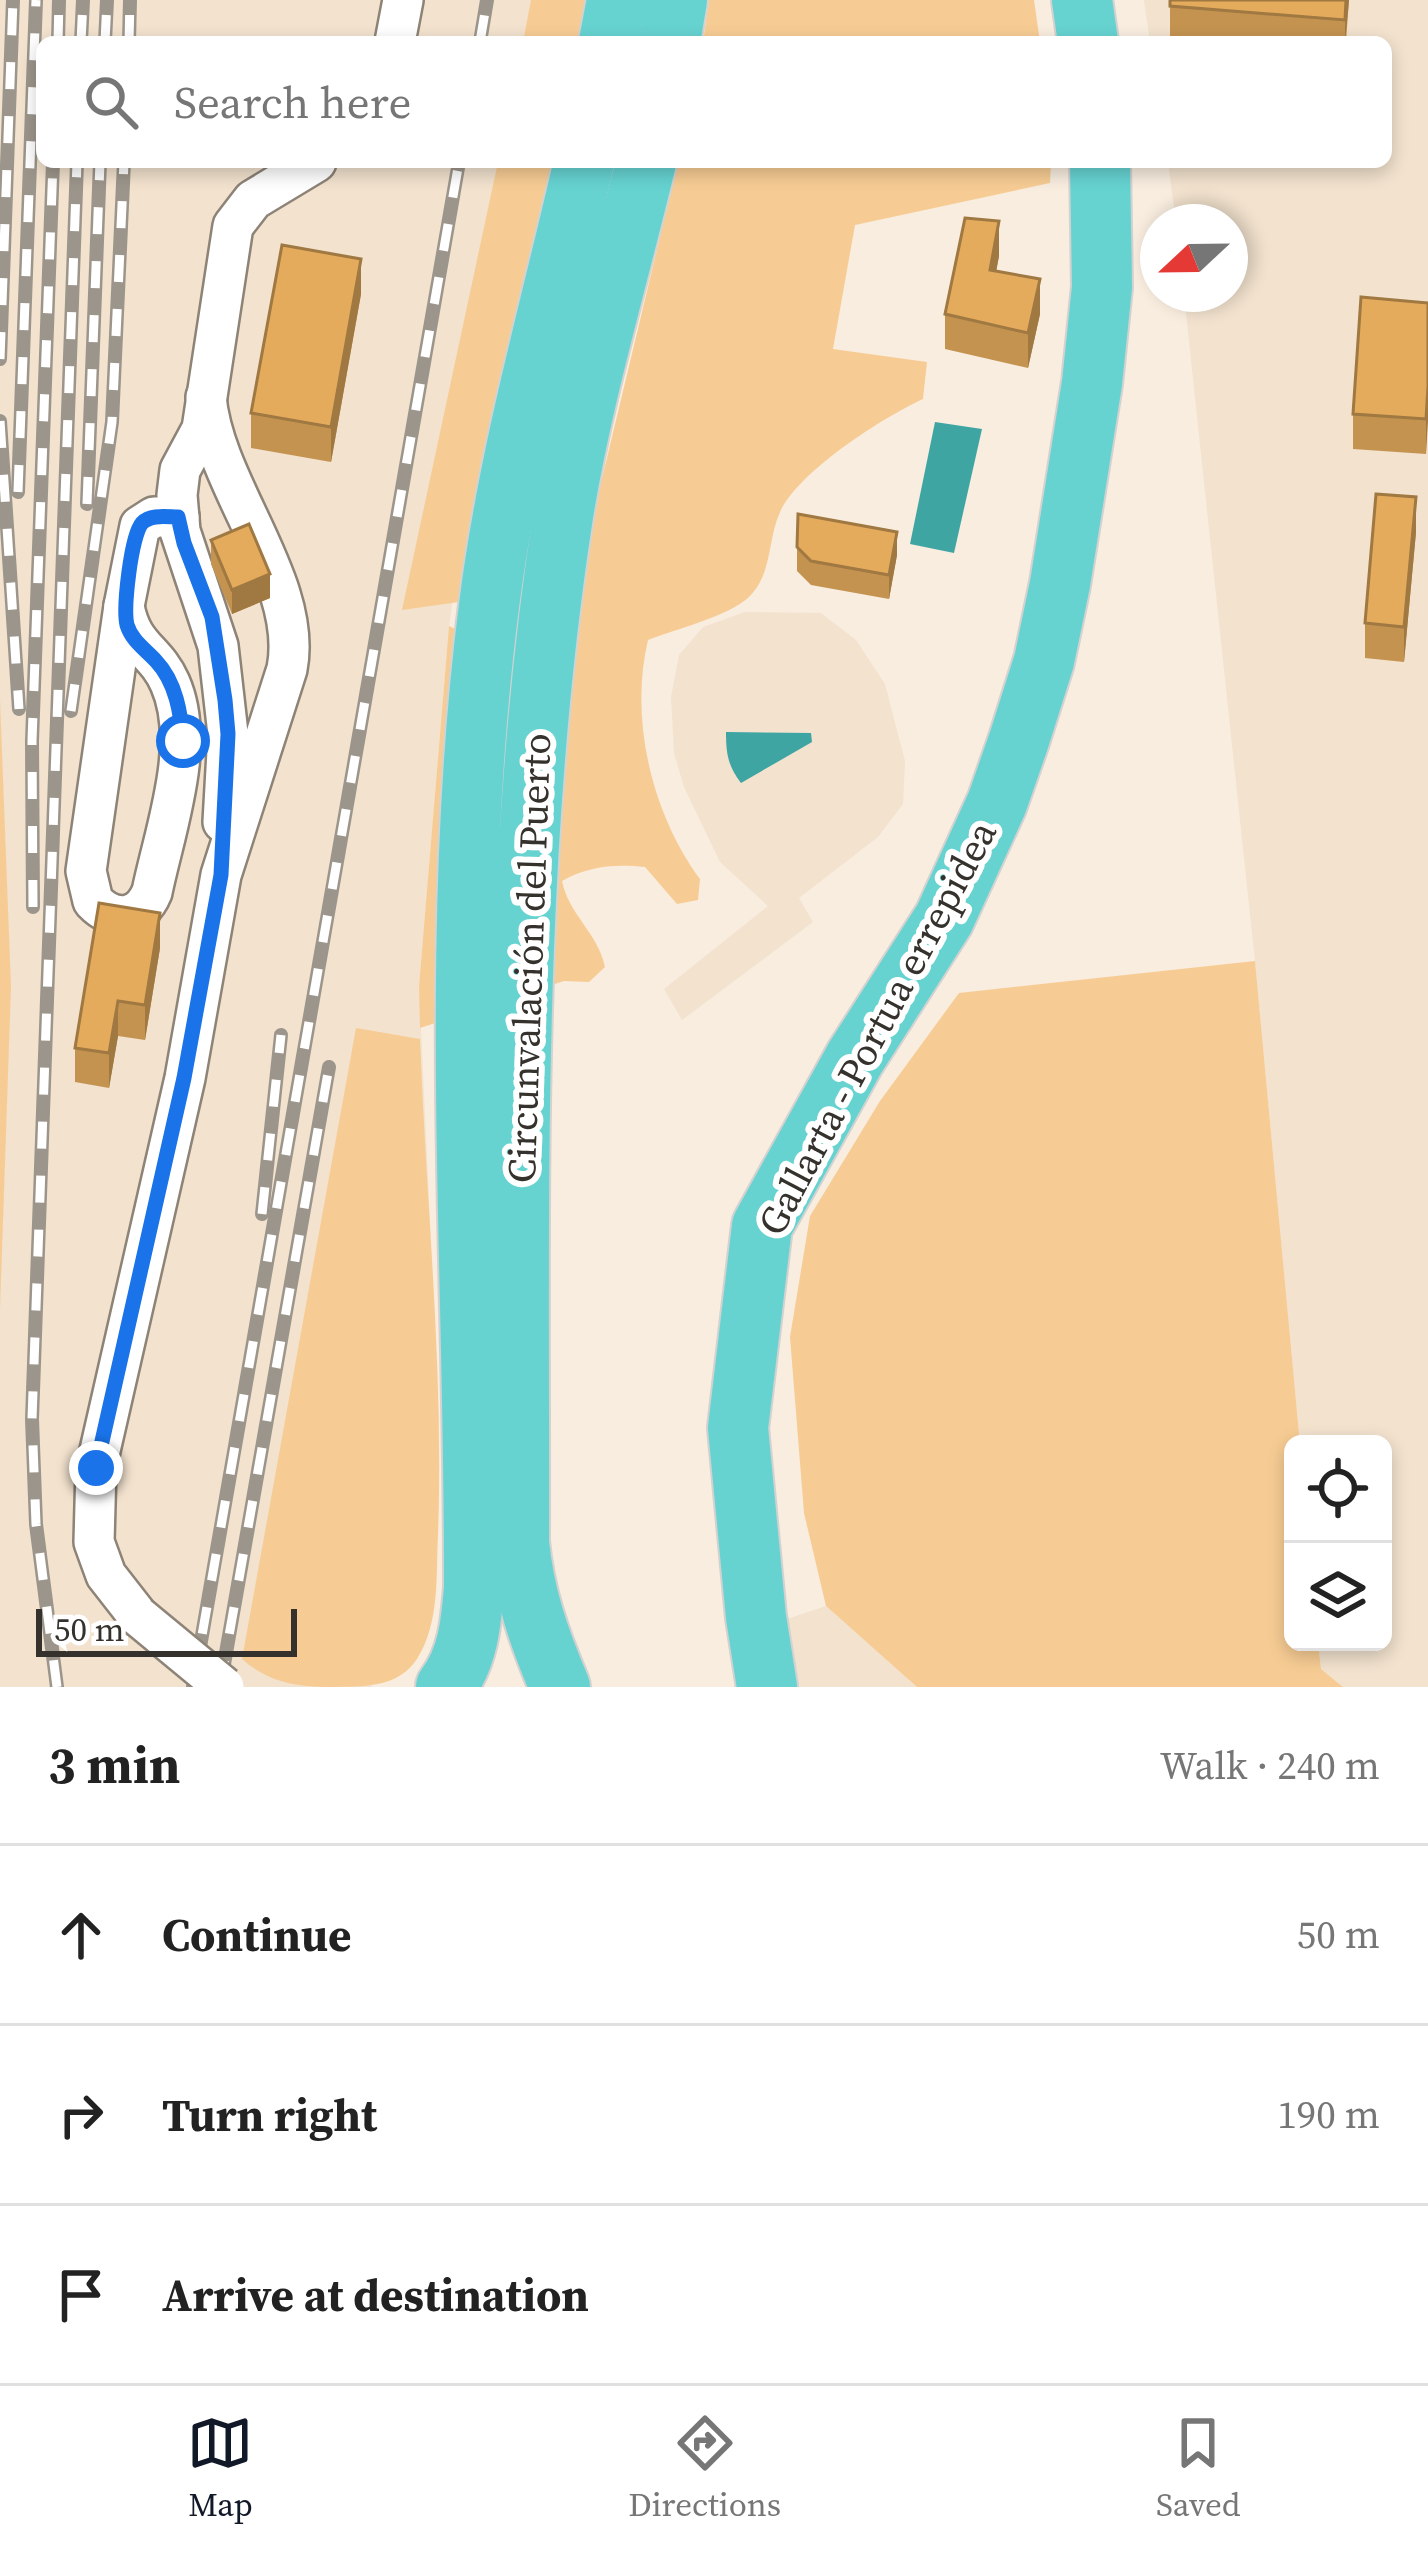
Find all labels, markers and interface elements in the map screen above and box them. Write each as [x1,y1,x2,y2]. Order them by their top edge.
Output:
search box [36,36,1392,168]
icon: search [78,69,144,135]
text: Search here [174,71,411,133]
north arrow [1140,204,1248,312]
route start [156,714,210,768]
street label: Circunvalación del Puerto [495,732,563,1184]
street label: Gallarta - Portua errepidea [745,811,1009,1244]
map controls [1284,1435,1392,1651]
button: locate [1284,1435,1392,1543]
route end [69,1441,123,1495]
button: layers [1284,1543,1392,1651]
scale bar [36,1603,297,1656]
text: 50 m [54,1607,124,1652]
text: 3 min [48,1730,180,1800]
text: Walk · 240 m [1160,1739,1380,1792]
icon: ahead [48,1902,114,1968]
text: Continue [162,1904,351,1966]
text: 50 m [1297,1908,1380,1961]
icon: right [48,2082,114,2148]
text: Turn right [162,2084,377,2146]
text: 190 m [1277,2088,1380,2141]
icon: arrive [48,2262,114,2328]
text: Arrive at destination [162,2264,589,2326]
tab: Map [187,2410,253,2527]
tab: Directions [628,2410,781,2527]
tab: Saved [1156,2410,1241,2527]

